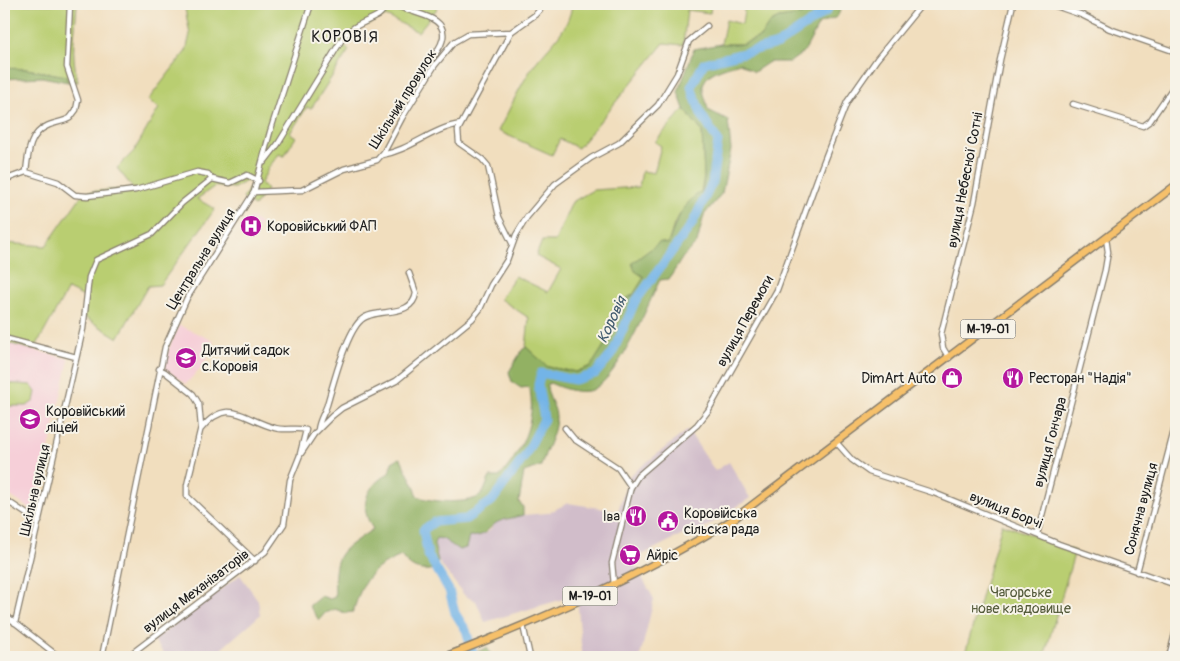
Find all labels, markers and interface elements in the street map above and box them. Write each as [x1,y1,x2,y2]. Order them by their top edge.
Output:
district label: КОРОВІЯ [311,27,379,47]
street label: Шкільний провулок [366,46,440,152]
street label: вулиця Небесної Сотні [944,110,987,249]
street label: Центральна вулиця [163,205,239,313]
hospital icon: Коровійський ФАП [239,214,263,238]
place label: Коровійський ФАП [267,218,376,235]
street label: вулиця Перемоги [713,273,777,369]
water label: Коровія [593,292,632,346]
road number: М-19-01 [960,320,1016,338]
place label: Дитячий садок с.Коровія [201,342,290,375]
school or university icon: Дитячий садок с.Коровія [174,346,198,370]
shop icon: DimArt Auto [940,366,964,390]
restaurant icon: Ресторан "Надія" [1001,366,1025,390]
place label: DimArt Auto [861,370,936,387]
place label: Ресторан "Надія" [1029,370,1132,387]
street label: вулиця Гончара [1030,395,1070,489]
place label: Коровійський ліцей [46,403,126,436]
school or university icon: Коровійський ліцей [18,407,42,431]
street label: Шкільна вулиця [16,443,54,537]
street label: Сонячна вулиця [1120,461,1162,557]
street label: вулиця Борчі [967,488,1045,532]
restaurant icon: Іва [624,504,648,528]
place label: Коровійська сільска рада [684,505,759,538]
place label: Іва [603,508,620,525]
public building icon: Коровійська сільска рада [656,509,680,533]
supermarket icon: Айріс [618,543,642,567]
street label: вулиця Механізаторів [140,545,253,636]
place label: Айріс [646,547,678,564]
park label: Чагорське нове кладовище [971,584,1071,617]
road number: М-19-01 [562,586,618,606]

